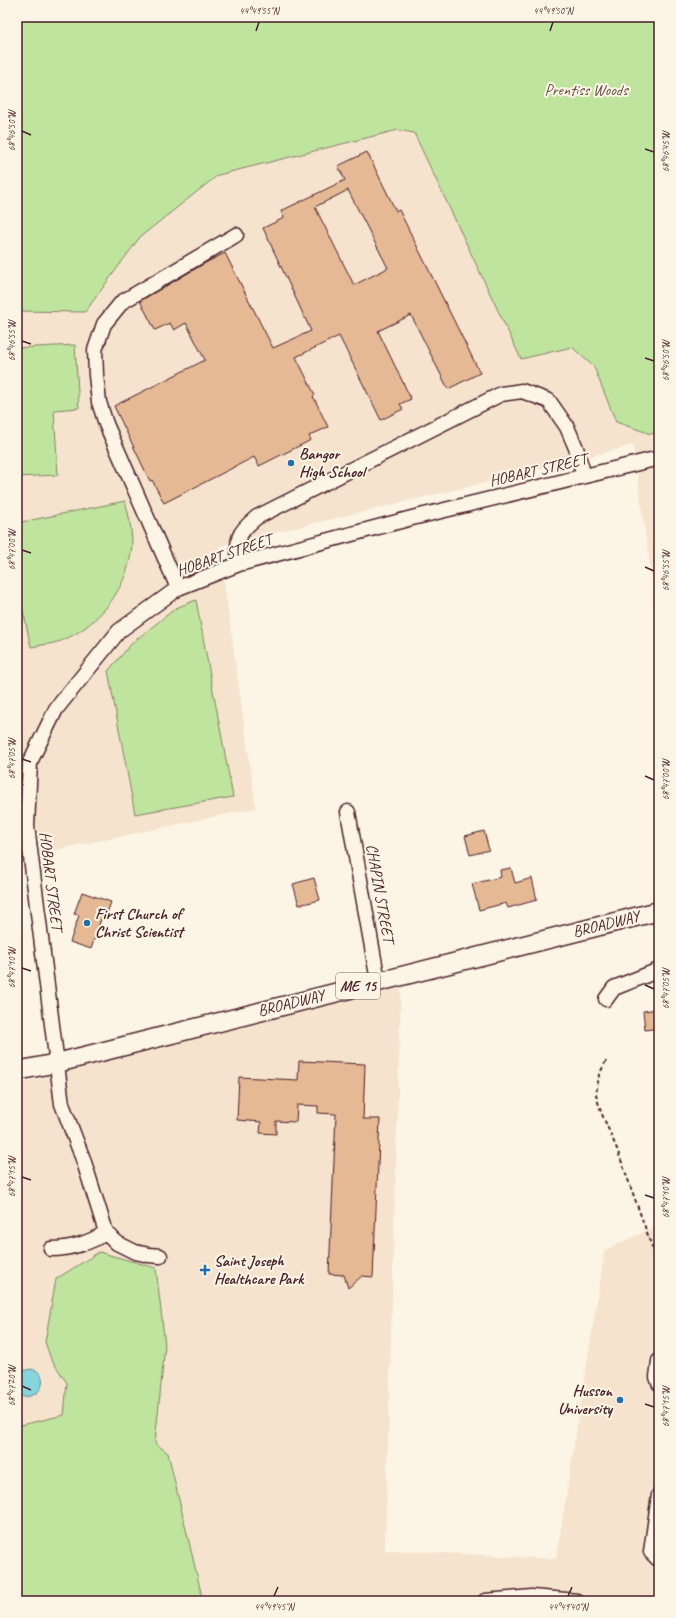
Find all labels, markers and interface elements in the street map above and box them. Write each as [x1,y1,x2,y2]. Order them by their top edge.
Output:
text: 44°49'55"N [239,4,281,17]
text: 44°49'50"N [533,4,575,17]
park label: Prentiss Woods [544,80,629,100]
text: 68°46'50"W [5,109,18,151]
text: 68°46'45"W [659,130,672,172]
text: 68°46'55"W [5,319,18,361]
text: 68°46'50"W [659,339,672,381]
place label: Bangor High School [299,444,368,482]
street label: HOBART STREET [487,448,592,491]
marker: Bangor High School [286,458,296,468]
text: 68°47'00"W [5,528,18,570]
street label: HOBART STREET [174,528,278,581]
text: 68°46'55"W [659,549,672,591]
text: 68°47'05"W [5,737,18,779]
text: 68°47'00"W [659,758,672,800]
street label: HOBART STREET [35,830,67,935]
street label: CHAPIN STREET [362,842,399,947]
place label: First Church of Christ Scientist [95,904,186,942]
street label: BROADWAY [571,905,644,942]
marker: First Church of Christ Scientist [82,918,92,928]
text: 68°47'10"W [5,946,18,988]
text: 68°47'05"W [659,967,672,1009]
road number: ME 15 [336,973,380,999]
street label: BROADWAY [256,984,329,1021]
text: 68°47'15"W [5,1155,18,1197]
text: 68°47'10"W [659,1176,672,1218]
place label: Saint Joseph Healthcare Park [214,1251,305,1289]
marker: Saint Joseph Healthcare Park [199,1264,211,1276]
text: 68°47'20"W [5,1364,18,1406]
place label: Husson University [558,1381,614,1419]
text: 68°47'15"W [659,1385,672,1427]
marker: Husson University [615,1395,625,1405]
text: 44°49'45"N [254,1600,296,1613]
text: 44°49'40"N [548,1600,590,1613]

